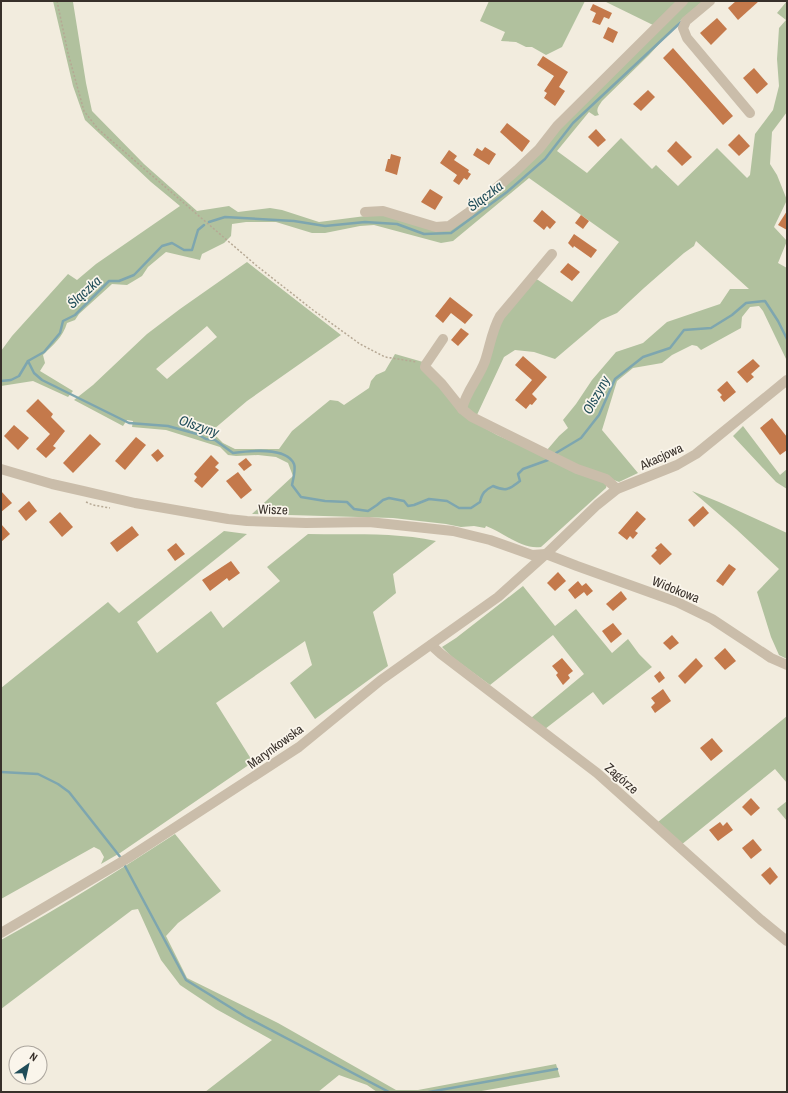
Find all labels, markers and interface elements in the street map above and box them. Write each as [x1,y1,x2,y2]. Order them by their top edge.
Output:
water label: Ślączka [464,177,506,215]
water label: Ślączka [63,272,105,312]
water label: Olszyny [578,372,614,417]
water label: Olszyny [177,411,222,442]
street label: Akacjowa [636,439,686,474]
street label: Wisze [258,500,288,519]
street label: Widokowa [650,572,702,607]
street label: Marynkowska [244,720,307,772]
street label: Zagórze [601,759,642,798]
north arrow [8,1045,48,1085]
text: N [27,1049,40,1064]

